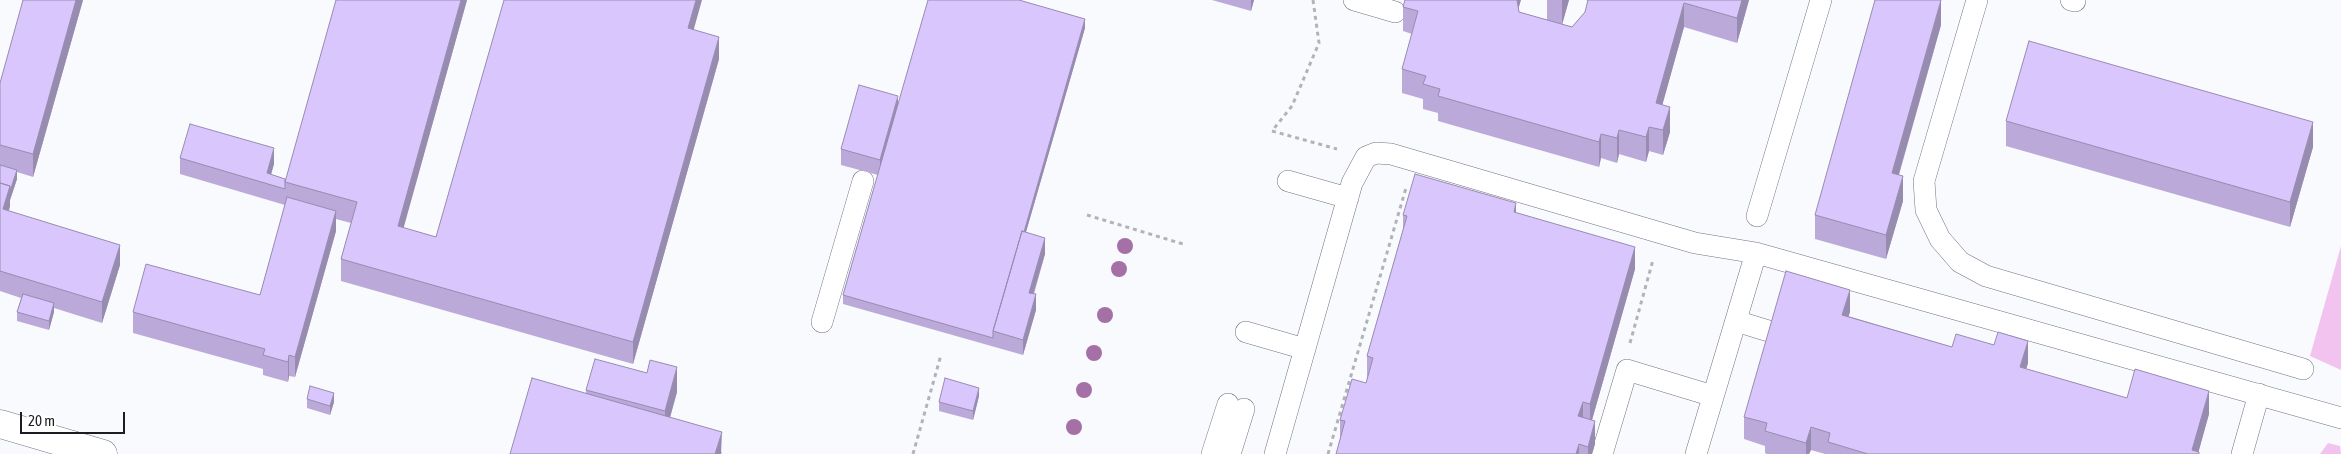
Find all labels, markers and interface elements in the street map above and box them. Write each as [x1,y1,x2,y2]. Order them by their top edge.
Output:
scale bar [22,402,128,434]
text: 20 m [28,412,55,429]

